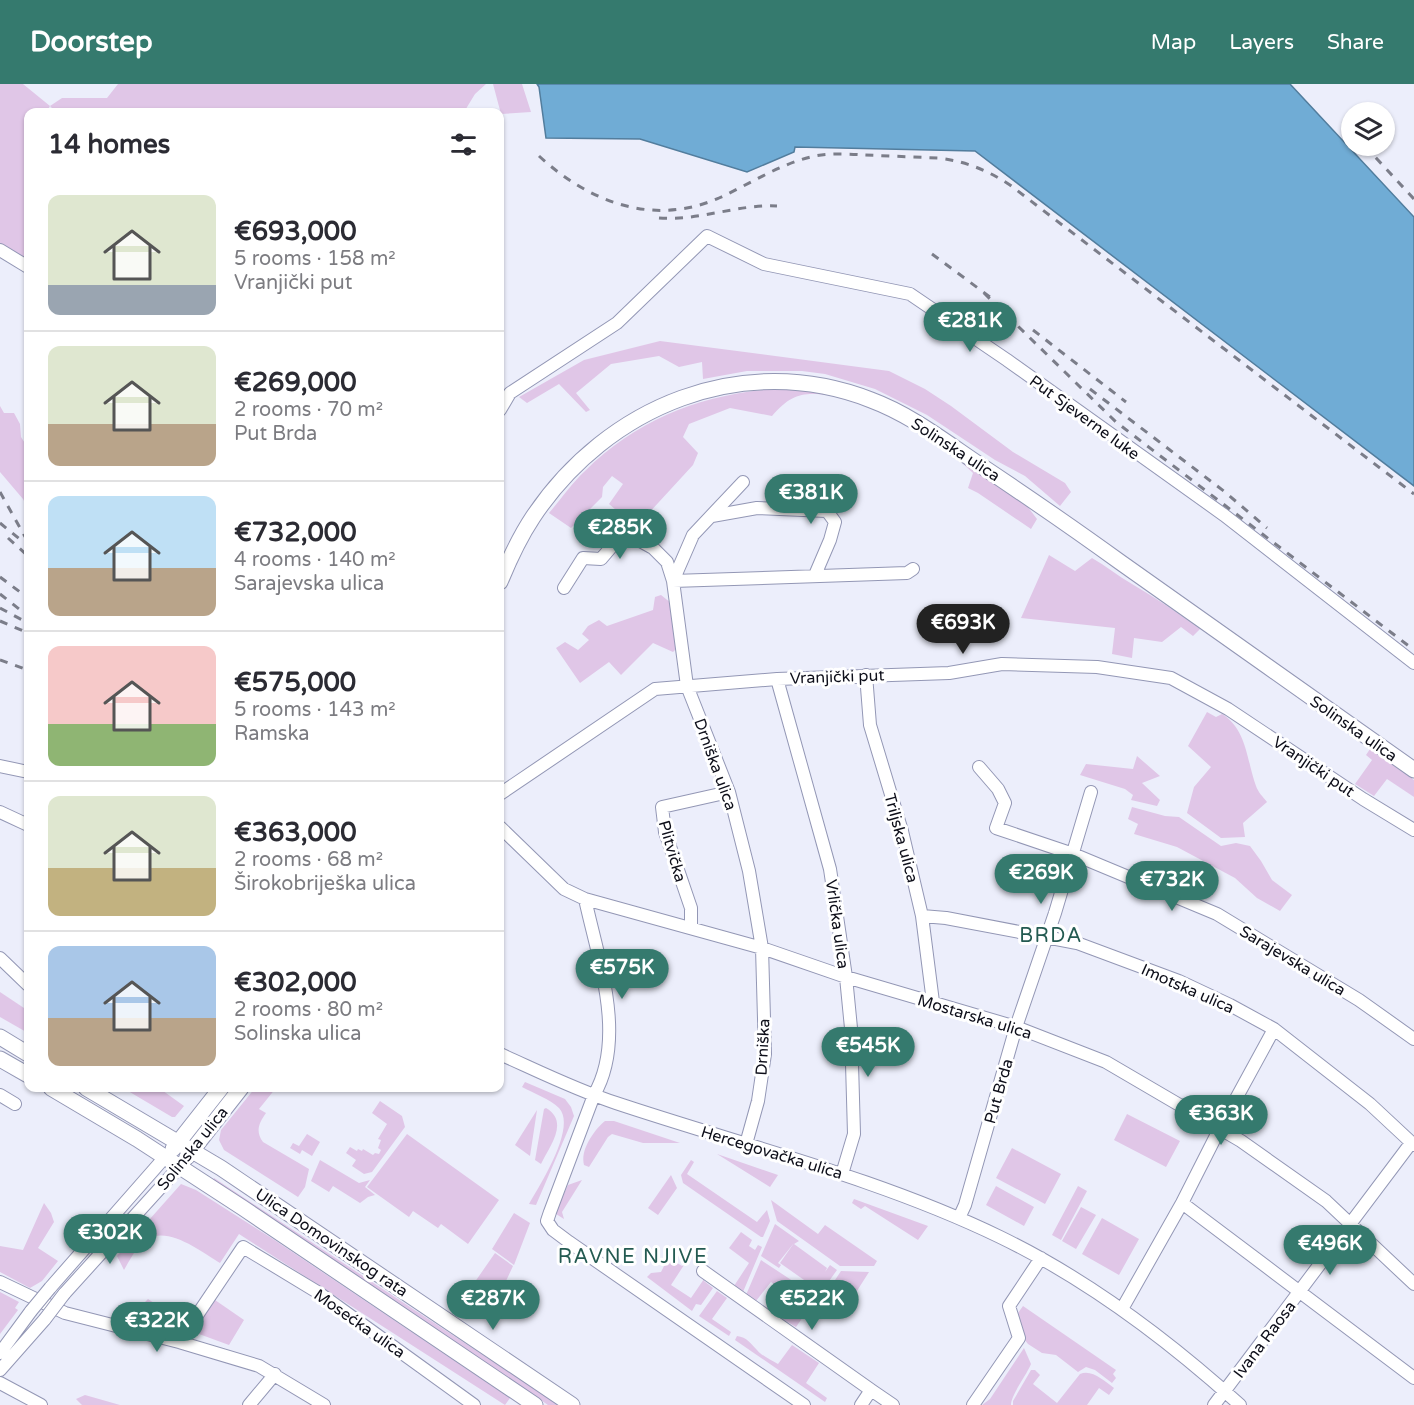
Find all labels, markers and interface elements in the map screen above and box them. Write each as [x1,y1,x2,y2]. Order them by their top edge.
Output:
text: Doorstep [30,25,153,59]
text: Map [1151,30,1196,55]
text: Layers [1229,30,1294,55]
text: Share [1327,30,1384,55]
map controls [1341,102,1395,156]
button: layers [1341,102,1395,156]
icon: filters [447,128,480,161]
text: 14 homes [48,129,170,160]
text: €693,000 [234,216,356,247]
icon: home [96,219,168,291]
text: 5 rooms · 158 m² [234,247,396,271]
text: Vranjički put [234,271,352,295]
pin: €281K [928,302,1012,353]
text: €281K [938,309,1002,333]
text: €269,000 [234,367,356,398]
icon: home [96,370,168,442]
street label: Put Sjeverne luke [1025,371,1143,464]
text: 2 rooms · 70 m² [234,398,383,422]
street label: Solinska ulica [907,414,1004,486]
text: Put Brda [234,422,317,446]
pin: €381K [769,474,853,525]
text: €381K [779,481,843,505]
pin: €285K [578,509,662,560]
text: €285K [588,516,652,540]
text: €732,000 [234,517,356,548]
icon: home [96,520,168,592]
text: 4 rooms · 140 m² [234,548,396,572]
text: Sarajevska ulica [234,572,384,596]
pin: €693K [921,604,1005,655]
text: €693K [931,611,995,635]
street label: Vranjički put [789,665,885,689]
text: €575,000 [234,667,356,698]
icon: home [96,670,168,742]
street label: Solinska ulica [1306,691,1401,766]
text: 5 rooms · 143 m² [234,698,396,722]
street label: Drniška ulica [689,716,741,813]
text: Ramska [234,722,309,746]
street label: Vranjički put [1269,732,1358,802]
street label: Triljska ulica [880,791,923,885]
text: €363,000 [234,817,356,848]
street label: Plitvička [654,818,690,884]
icon: home [96,820,168,892]
text: 2 rooms · 68 m² [234,848,383,872]
pin: €269K [999,854,1083,905]
text: €269K [1009,861,1073,885]
pin: €732K [1130,861,1214,912]
text: €732K [1140,868,1204,892]
text: Širokobriješka ulica [234,872,416,896]
street label: Vrlička ulica [821,878,853,970]
street label: Sarajevska ulica [1236,921,1349,1000]
district label: BRDA [1019,924,1083,948]
pin: €575K [580,949,664,1000]
text: €575K [590,956,654,980]
street label: Imotska ulica [1138,960,1237,1018]
text: €302,000 [234,967,356,998]
icon: home [96,970,168,1042]
street label: Mostarska ulica [915,990,1034,1044]
text: 2 rooms · 80 m² [234,998,383,1022]
street label: Drniška [752,1018,774,1076]
text: Solinska ulica [234,1022,361,1046]
pin: €545K [826,1027,910,1078]
text: €545K [836,1034,900,1058]
street label: Put Brda [980,1057,1018,1126]
pin: €363K [1179,1095,1263,1146]
text: €363K [1189,1102,1253,1126]
street label: Solinska ulica [153,1103,233,1195]
street label: Hercegovačka ulica [699,1122,845,1184]
street label: Ulica Domovinskog rata [251,1184,412,1301]
pin: €302K [68,1214,152,1265]
text: €302K [78,1221,142,1245]
pin: €496K [1288,1225,1372,1276]
text: €496K [1298,1232,1362,1256]
district label: RAVNE NJIVE [558,1245,708,1269]
pin: €287K [451,1280,535,1331]
pin: €522K [770,1280,854,1331]
street label: Mosećka ulica [310,1285,409,1363]
text: €287K [461,1287,525,1311]
text: €522K [780,1287,844,1311]
street label: Ivana Raosa [1229,1297,1300,1382]
pin: €322K [115,1302,199,1353]
text: €322K [125,1309,189,1333]

